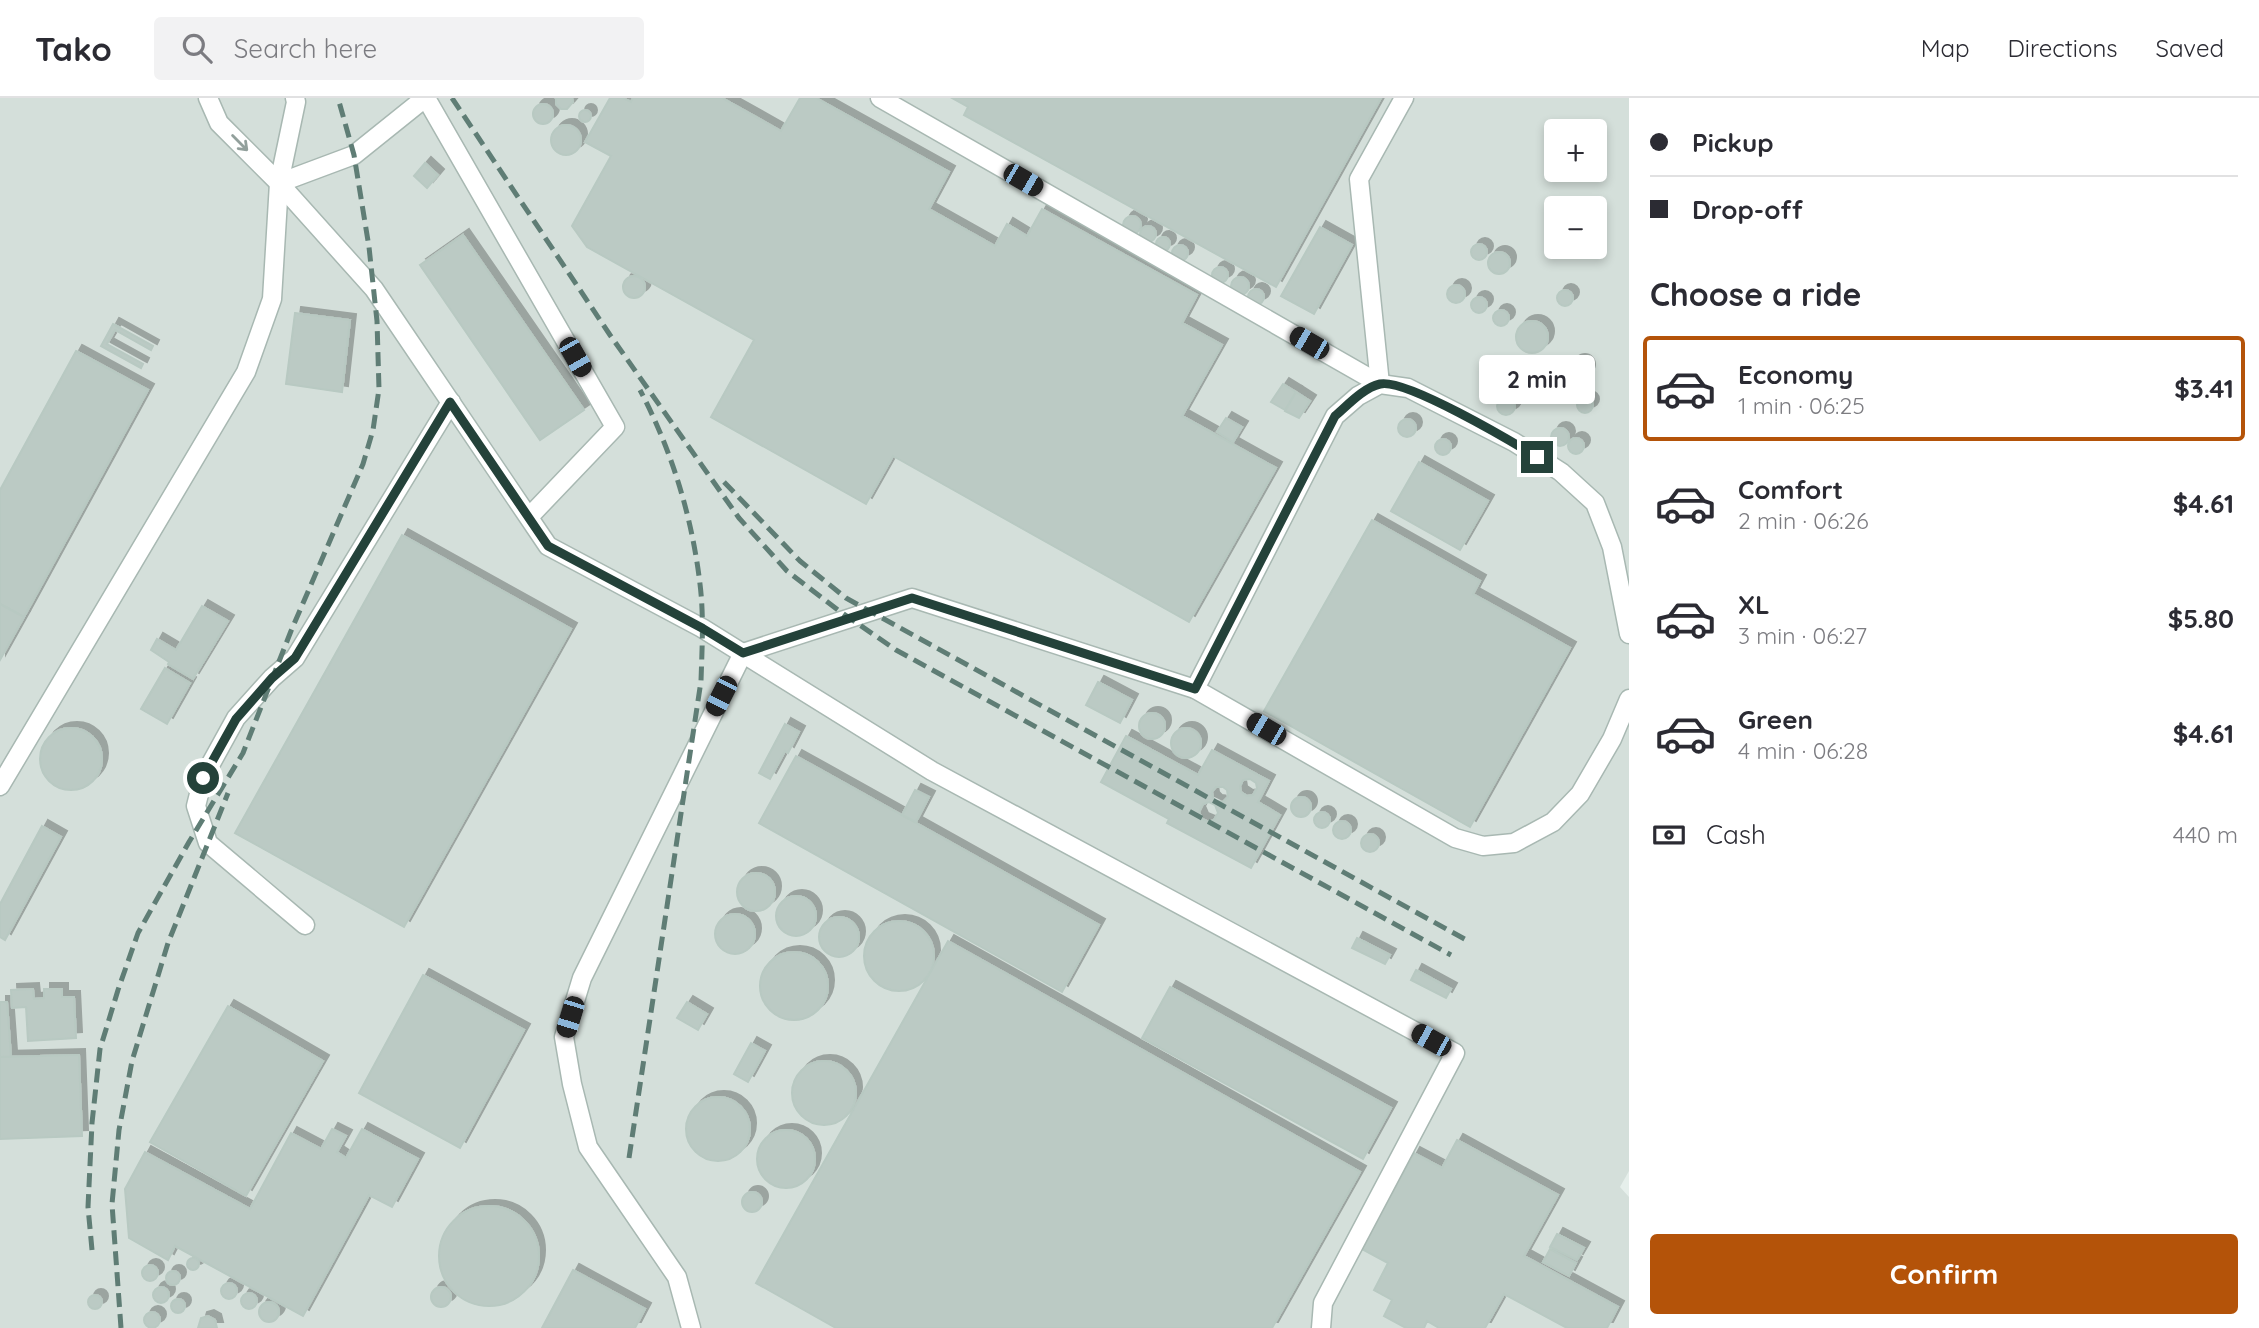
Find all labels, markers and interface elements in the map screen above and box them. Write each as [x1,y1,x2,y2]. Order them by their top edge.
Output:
search box [154,17,644,80]
text: Tako [35,28,112,69]
icon: search [178,29,216,67]
text: Search here [234,32,377,65]
text: Map [1921,33,1970,63]
text: Directions [2008,33,2118,63]
text: Saved [2156,33,2224,63]
map controls [1544,119,1607,259]
button: + [1544,119,1607,182]
text: Pickup [1692,126,1774,159]
one-way arrow [231,135,248,152]
car [1000,160,1047,200]
text: Drop-off [1692,193,1803,226]
button: − [1544,196,1607,259]
text: Choose a ride [1650,274,1862,314]
car [1286,323,1333,363]
car [556,334,595,380]
callout: 2 min [1479,356,1595,404]
icon: car [1654,357,1717,420]
text: Economy [1738,358,1853,391]
text: 2 min [1507,365,1567,394]
text: $3.41 [2174,372,2234,405]
text: 1 min · 06:25 [1738,391,1865,420]
route end [1521,441,1553,473]
icon: car [1654,472,1717,535]
text: Comfort [1738,473,1843,506]
text: $4.61 [2173,487,2234,520]
text: 2 min · 06:26 [1738,506,1869,535]
icon: car [1654,587,1717,650]
text: XL [1738,588,1770,621]
text: $5.80 [2168,602,2234,635]
text: 3 min · 06:27 [1738,621,1867,650]
car [703,673,740,719]
icon: car [1654,702,1717,765]
text: Green [1738,703,1813,736]
car [1243,709,1290,749]
text: $4.61 [2173,717,2234,750]
text: 4 min · 06:28 [1738,736,1868,765]
route start [187,762,219,794]
icon: cash [1650,816,1688,854]
text: Cash [1706,818,1766,851]
text: 440 m [2173,820,2238,849]
car [554,994,587,1040]
car [1408,1021,1455,1059]
button: Confirm [1650,1234,2238,1314]

